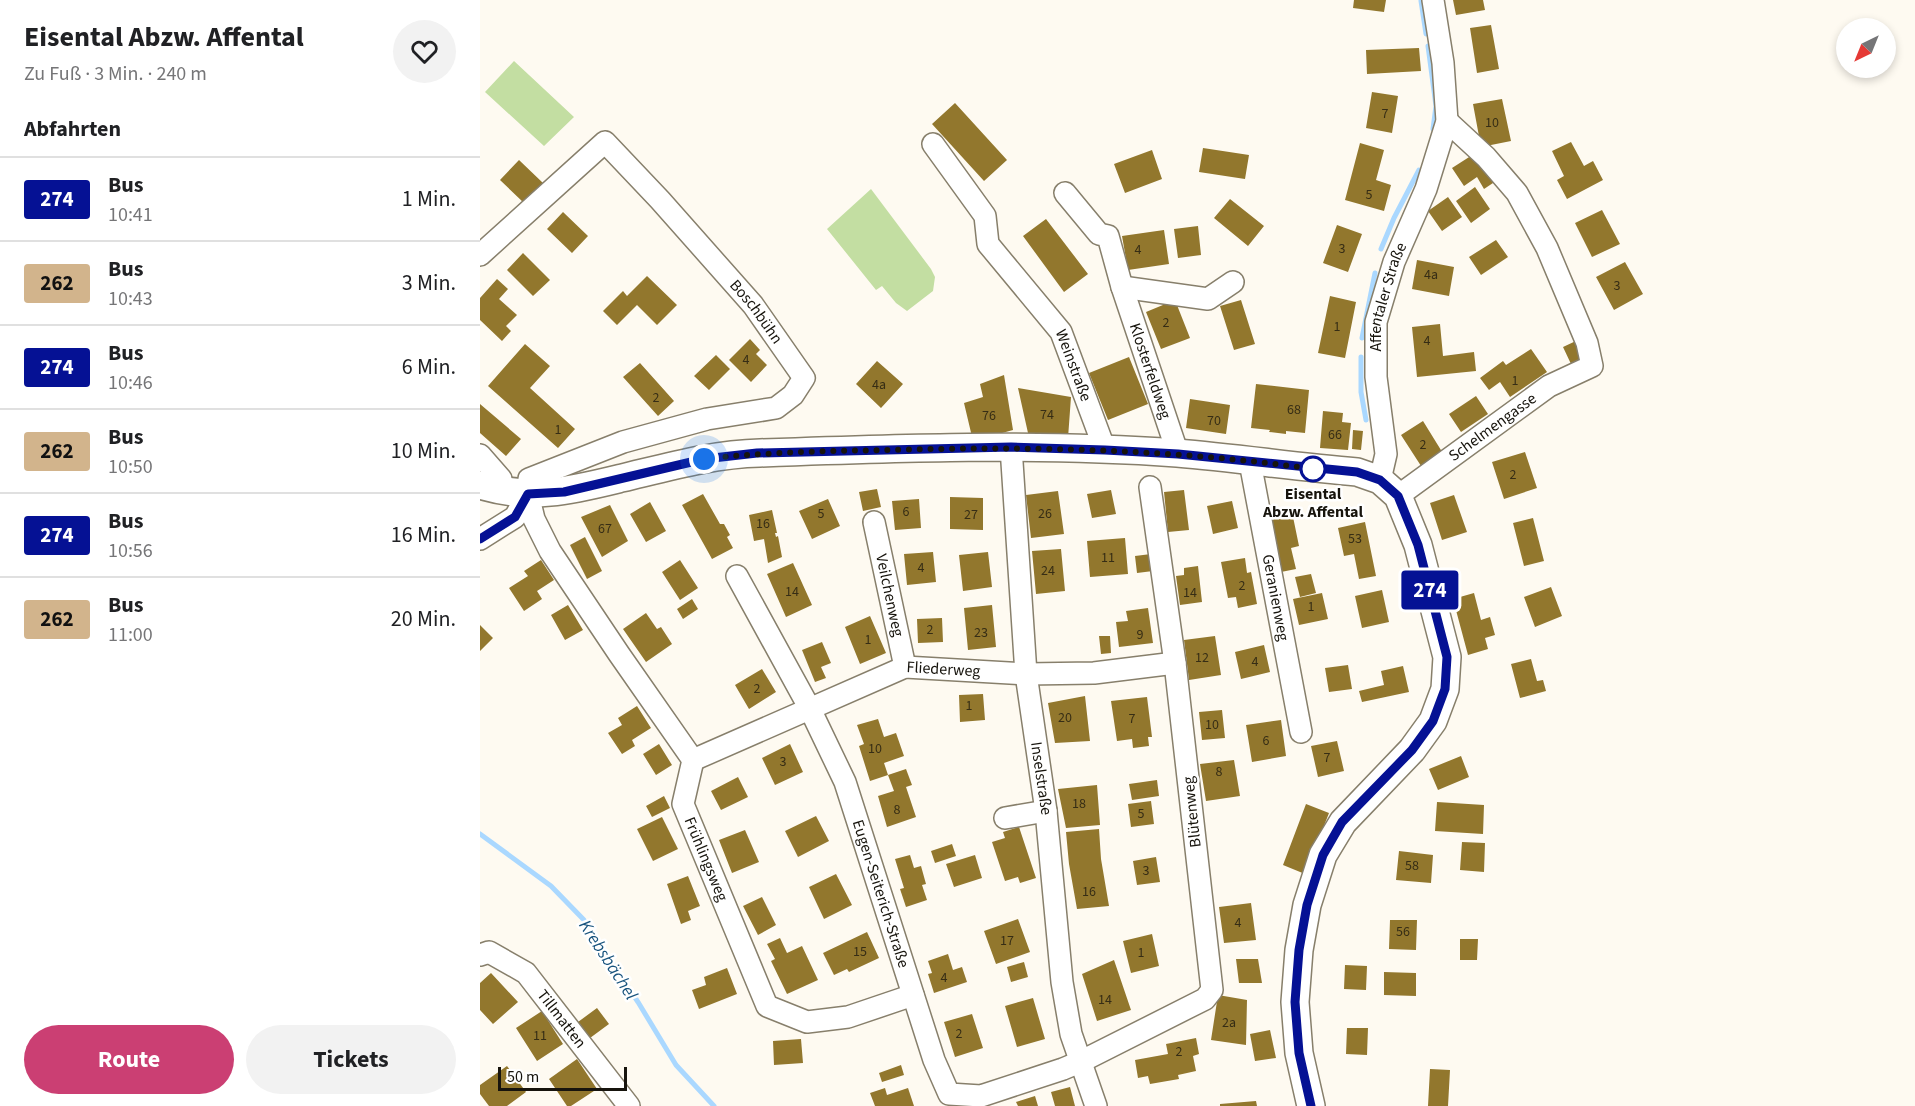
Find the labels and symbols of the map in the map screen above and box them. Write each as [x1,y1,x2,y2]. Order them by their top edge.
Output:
north arrow [1836,18,1896,78]
house number: 7 [1382,104,1389,124]
house number: 10 [1485,113,1499,133]
house number: 5 [1366,185,1373,205]
house number: 3 [1339,239,1346,259]
street label: Affentaler Straße [1364,239,1412,351]
house number: 4 [1135,240,1142,260]
house number: 4a [1424,265,1438,285]
street label: Boschbühn [724,275,788,348]
house number: 3 [1614,276,1621,296]
house number: 2 [1163,313,1170,333]
house number: 1 [1334,317,1341,337]
street label: Klosterfeldweg [1124,320,1176,422]
street label: Weinstraße [1050,326,1097,405]
house number: 4 [1424,331,1431,351]
house number: 4 [743,350,750,370]
house number: 1 [1512,371,1519,391]
house number: 4a [872,375,886,395]
house number: 2 [653,388,660,408]
street label: Schelmengasse [1444,388,1541,467]
house number: 68 [1287,400,1301,420]
house number: 74 [1040,405,1054,425]
house number: 76 [982,406,996,426]
house number: 70 [1207,411,1221,431]
house number: 1 [555,420,562,440]
house number: 66 [1328,425,1342,445]
house number: 2 [1420,435,1427,455]
your location [689,444,719,474]
marker: Eisental Abzw. Affental [1300,456,1326,482]
house number: 2 [1510,465,1517,485]
place label: Eisental Abzw. Affental [1262,483,1364,523]
house number: 6 [903,502,910,522]
house number: 5 [818,504,825,524]
house number: 26 [1038,504,1052,524]
house number: 27 [964,505,978,525]
house number: 16 [756,514,770,534]
house number: 67 [598,519,612,539]
house number: 53 [1348,529,1362,549]
house number: 11 [1101,548,1115,568]
street label: Veilchenweg [870,552,909,639]
street label: Geranienweg [1257,552,1295,643]
house number: 4 [918,558,925,578]
house number: 24 [1041,561,1055,581]
line badge: 274 [1396,570,1464,610]
house number: 2 [1239,576,1246,596]
house number: 14 [785,582,799,602]
house number: 14 [1183,583,1197,603]
house number: 1 [1308,597,1315,617]
house number: 2 [927,620,934,640]
house number: 23 [974,623,988,643]
house number: 9 [1137,625,1144,645]
house number: 1 [865,630,872,650]
house number: 12 [1195,648,1209,668]
house number: 4 [1252,652,1259,672]
street label: Fliederweg [906,656,981,682]
house number: 2 [754,679,761,699]
house number: 1 [966,696,973,716]
house number: 20 [1058,708,1072,728]
house number: 7 [1129,709,1136,729]
house number: 10 [1205,715,1219,735]
house number: 6 [1263,731,1270,751]
house number: 10 [868,739,882,759]
street label: Inselstraße [1025,740,1057,816]
house number: 7 [1324,748,1331,768]
house number: 3 [780,752,787,772]
house number: 8 [1216,762,1223,782]
street label: Blütenweg [1177,775,1207,849]
house number: 18 [1072,794,1086,814]
house number: 8 [894,800,901,820]
house number: 5 [1138,804,1145,824]
street label: Frühlingsweg [679,814,733,905]
street label: Eugen-Seiterich-Straße [847,817,915,971]
house number: 58 [1405,856,1419,876]
house number: 3 [1143,861,1150,881]
house number: 16 [1082,882,1096,902]
house number: 4 [1235,913,1242,933]
water label: Krebsbächel [573,915,644,1005]
house number: 56 [1396,922,1410,942]
house number: 17 [1000,931,1014,951]
house number: 15 [853,942,867,962]
house number: 1 [1138,943,1145,963]
house number: 4 [941,968,948,988]
street label: Tillmatten [532,985,591,1053]
house number: 14 [1098,990,1112,1010]
house number: 2a [1222,1013,1236,1033]
house number: 2 [956,1024,963,1044]
house number: 11 [533,1026,547,1046]
house number: 2 [1176,1042,1183,1062]
scale bar [498,1064,627,1092]

